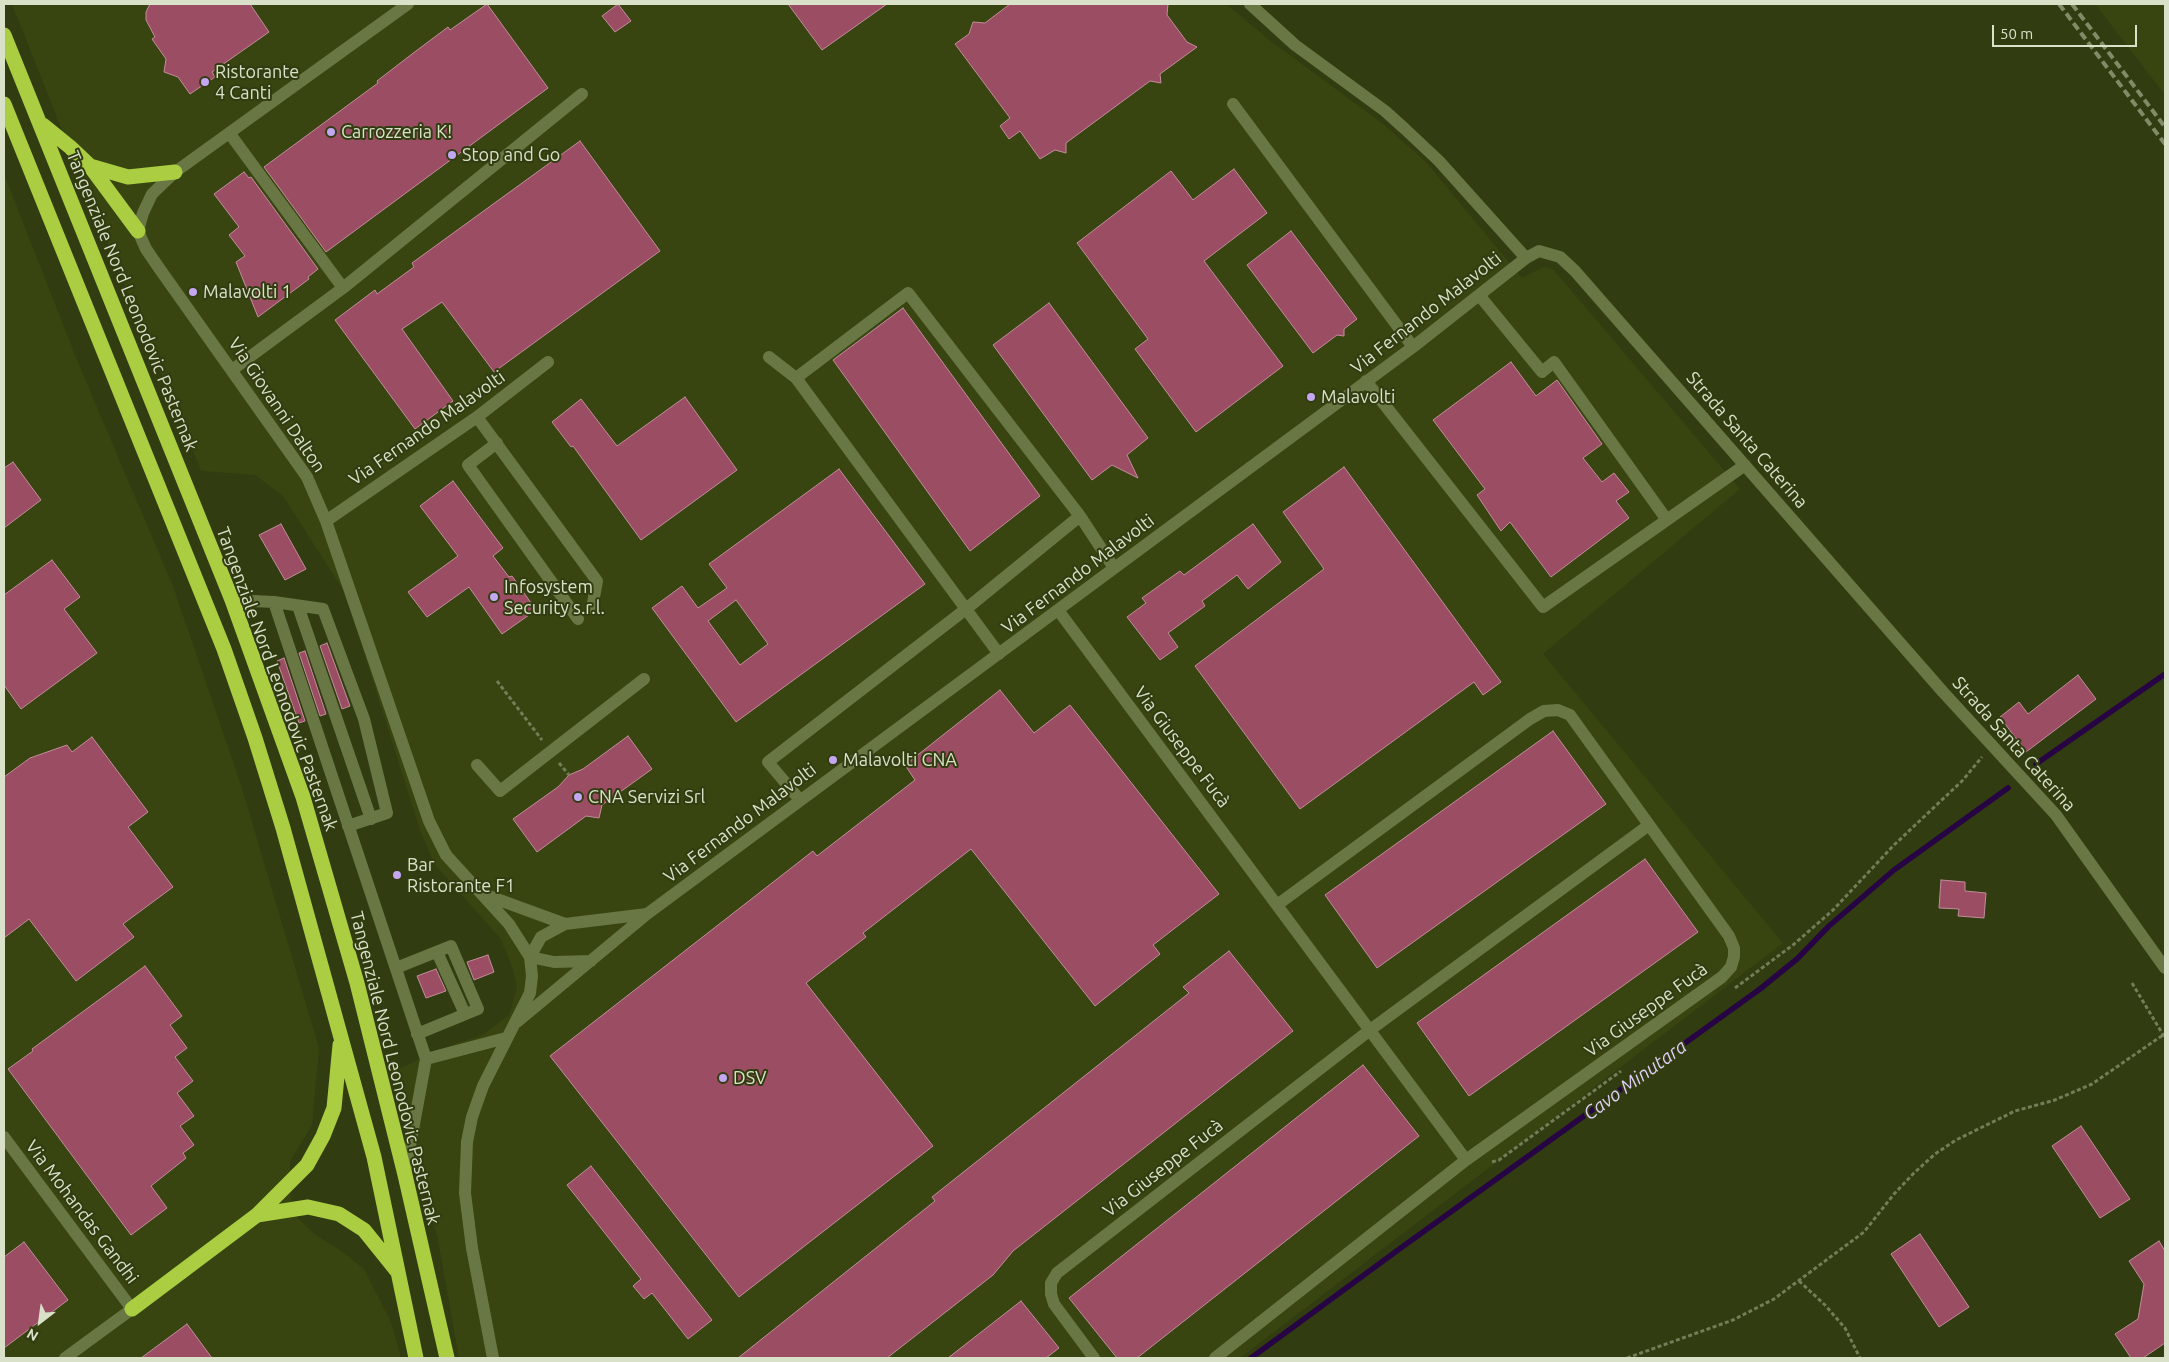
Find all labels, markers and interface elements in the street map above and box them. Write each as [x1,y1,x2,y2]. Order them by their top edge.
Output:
scale bar [1994,15,2139,47]
text: 50 m [2000,25,2033,42]
place label: Ristorante 4 Canti [215,61,299,104]
marker: Ristorante 4 Canti [199,76,211,88]
place label: Carrozzeria K! [341,121,452,143]
marker: Carrozzeria K! [325,126,337,138]
place label: Stop and Go [462,144,560,166]
street label: Tangenziale Nord Leonodovic Pasternak [62,148,202,454]
marker: Stop and Go [446,149,458,161]
street label: Via Fernando Malavolti [1346,247,1506,379]
place label: Malavolti 1 [203,281,292,303]
marker: Malavolti 1 [187,286,199,298]
street label: Via Giovanni Dalton [224,333,330,477]
street label: Via Fernando Malavolti [345,366,509,490]
street label: Strada Santa Caterina [1682,367,1812,513]
place label: Malavolti [1321,386,1395,408]
marker: Malavolti [1305,391,1317,403]
street label: Via Fernando Malavolti [998,510,1158,638]
street label: Tangenziale Nord Leonodovic Pasternak [212,524,342,834]
place label: Infosystem Security s.r.l. [504,576,605,618]
marker: Infosystem Security s.r.l. [488,591,500,603]
street label: Strada Santa Caterina [1948,672,2080,816]
street label: Via Giuseppe Fucà [1129,682,1235,812]
place label: Malavolti CNA [843,749,957,771]
marker: Malavolti CNA [827,754,839,766]
street label: Via Fernando Malavolti [660,759,820,887]
place label: CNA Servizi Srl [588,786,705,808]
marker: CNA Servizi Srl [572,791,584,803]
place label: Bar Ristorante F1 [407,854,515,896]
marker: Bar Ristorante F1 [391,869,403,881]
street label: Tangenziale Nord Leonodovic Pasternak [346,909,444,1227]
street label: Via Giuseppe Fucà [1580,958,1712,1062]
water label: Cavo Minutara [1579,1035,1691,1125]
place label: DSV [733,1067,767,1089]
marker: DSV [717,1072,729,1084]
street label: Via Giuseppe Fucà [1099,1114,1227,1222]
street label: Via Mohandas Gandhi [21,1136,143,1288]
north arrow [15,1297,65,1347]
text: N [24,1325,41,1345]

